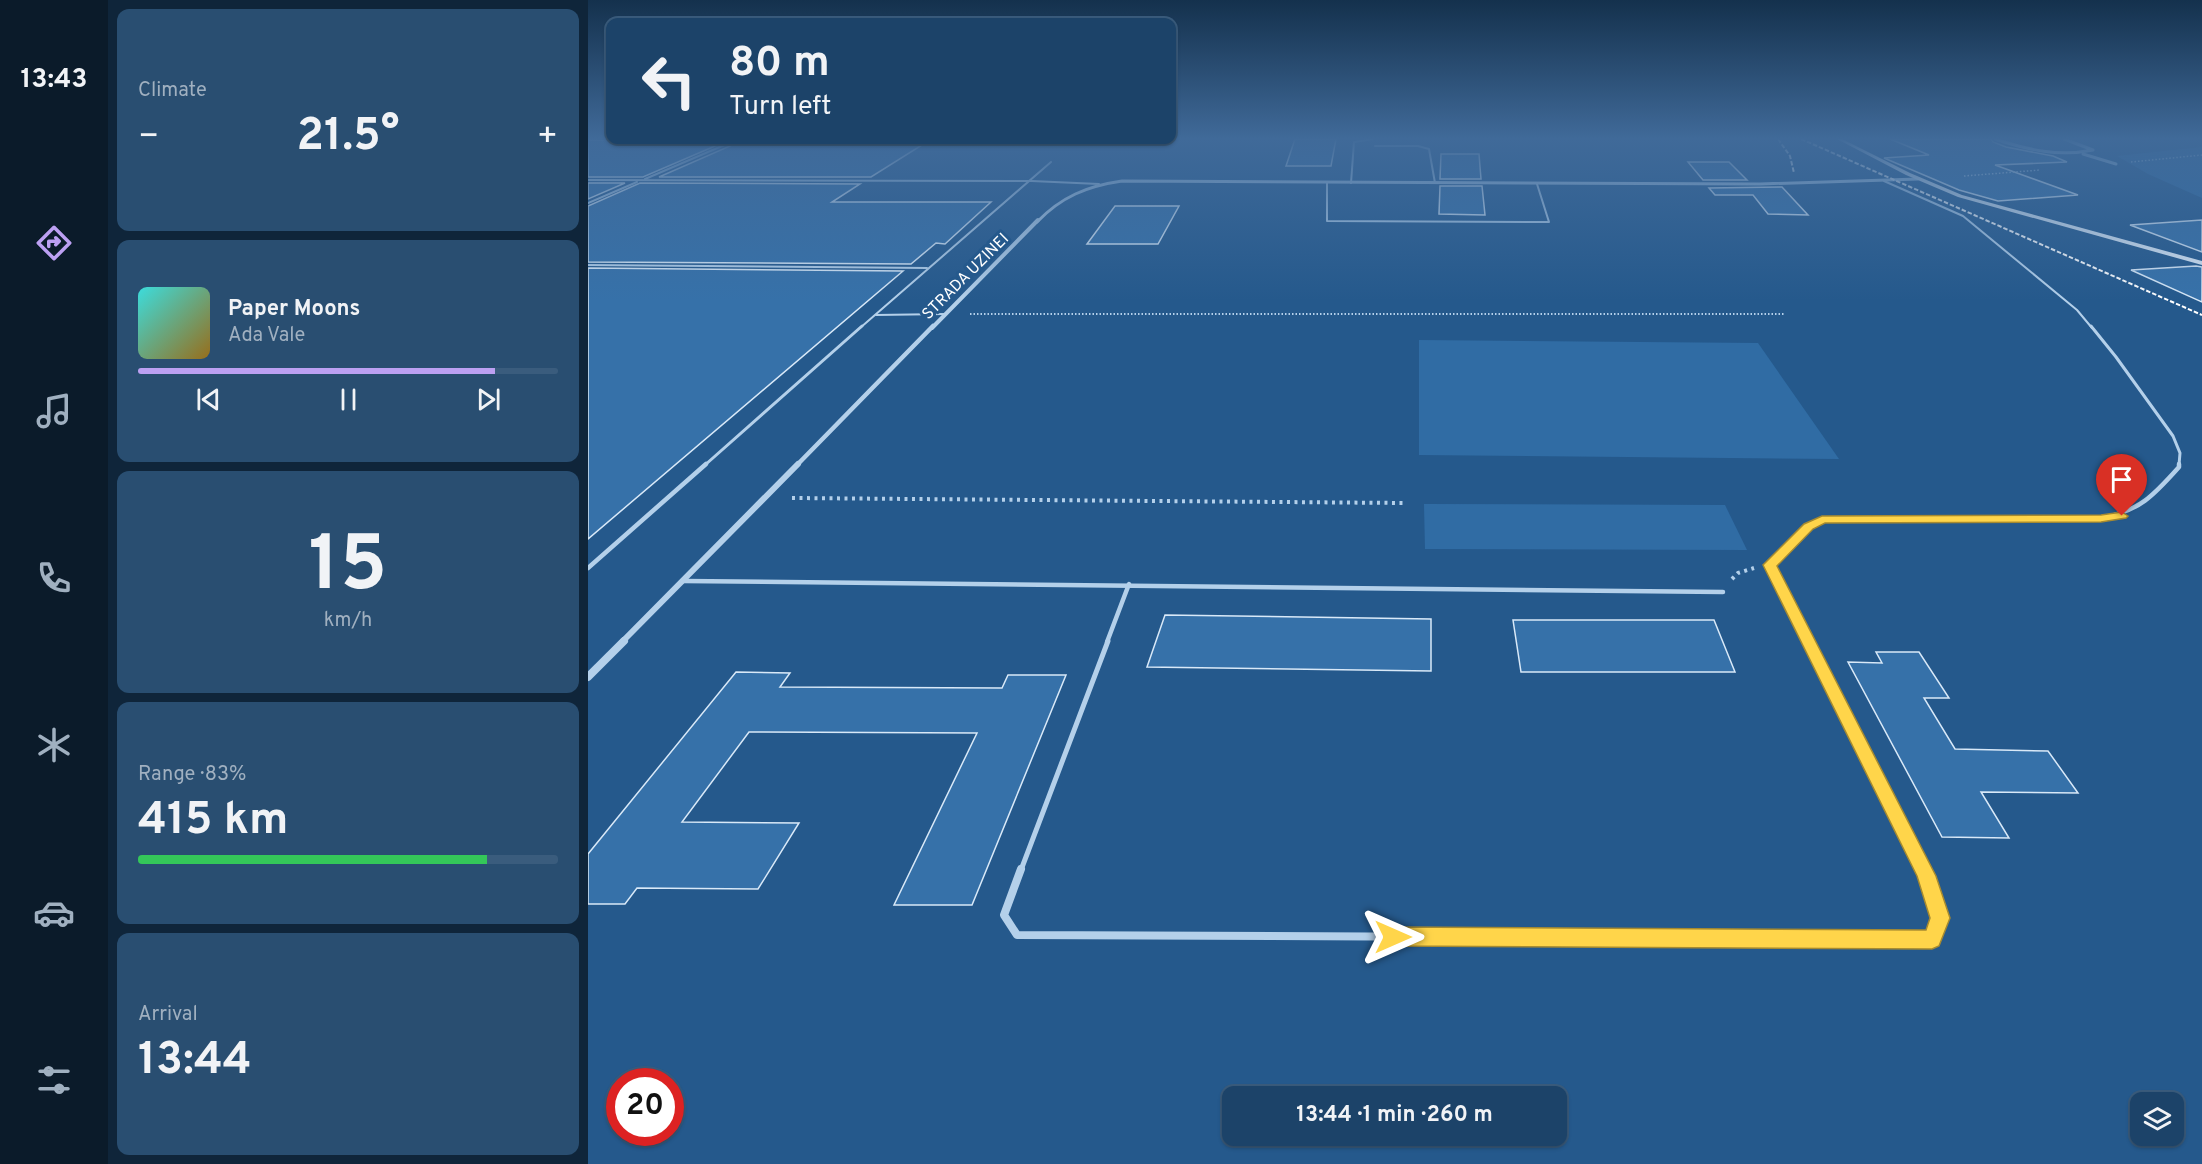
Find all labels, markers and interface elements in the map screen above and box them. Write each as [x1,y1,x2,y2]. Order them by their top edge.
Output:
text: 80 m [729,38,830,91]
icon: left [630,42,708,120]
text: 13:43 [20,63,88,97]
text: Climate [138,78,207,104]
text: Turn left [729,90,831,124]
text: 21.5° [297,109,399,166]
text: − [138,117,159,159]
text: + [537,117,558,159]
icon: directions [33,222,75,264]
street label: STRADA UZINEI [918,229,1014,325]
text: Paper Moons [228,296,360,323]
text: Ada Vale [228,323,305,349]
icon: previous [192,383,225,416]
icon: pause [332,383,365,416]
icon: next [472,383,505,416]
icon: music [33,390,75,432]
pin [2096,454,2147,516]
icon: arrive [2105,463,2138,496]
text: 15 [309,519,387,618]
icon: phone [33,557,75,599]
text: km/h [324,608,372,634]
icon: climate [33,724,75,766]
text: Range · 83% [138,762,246,788]
text: 415 km [138,793,288,850]
icon: car [33,892,75,934]
position arrow [1361,905,1425,969]
text: Arrival [138,1002,198,1028]
text: 13:44 [138,1033,252,1090]
icon: filters [33,1059,75,1101]
speed limit sign: 20 [606,1068,684,1146]
map controls [2130,1092,2184,1146]
button: layers [2130,1092,2184,1146]
text: 13:44 · 1 min · 260 m [1296,1102,1493,1129]

